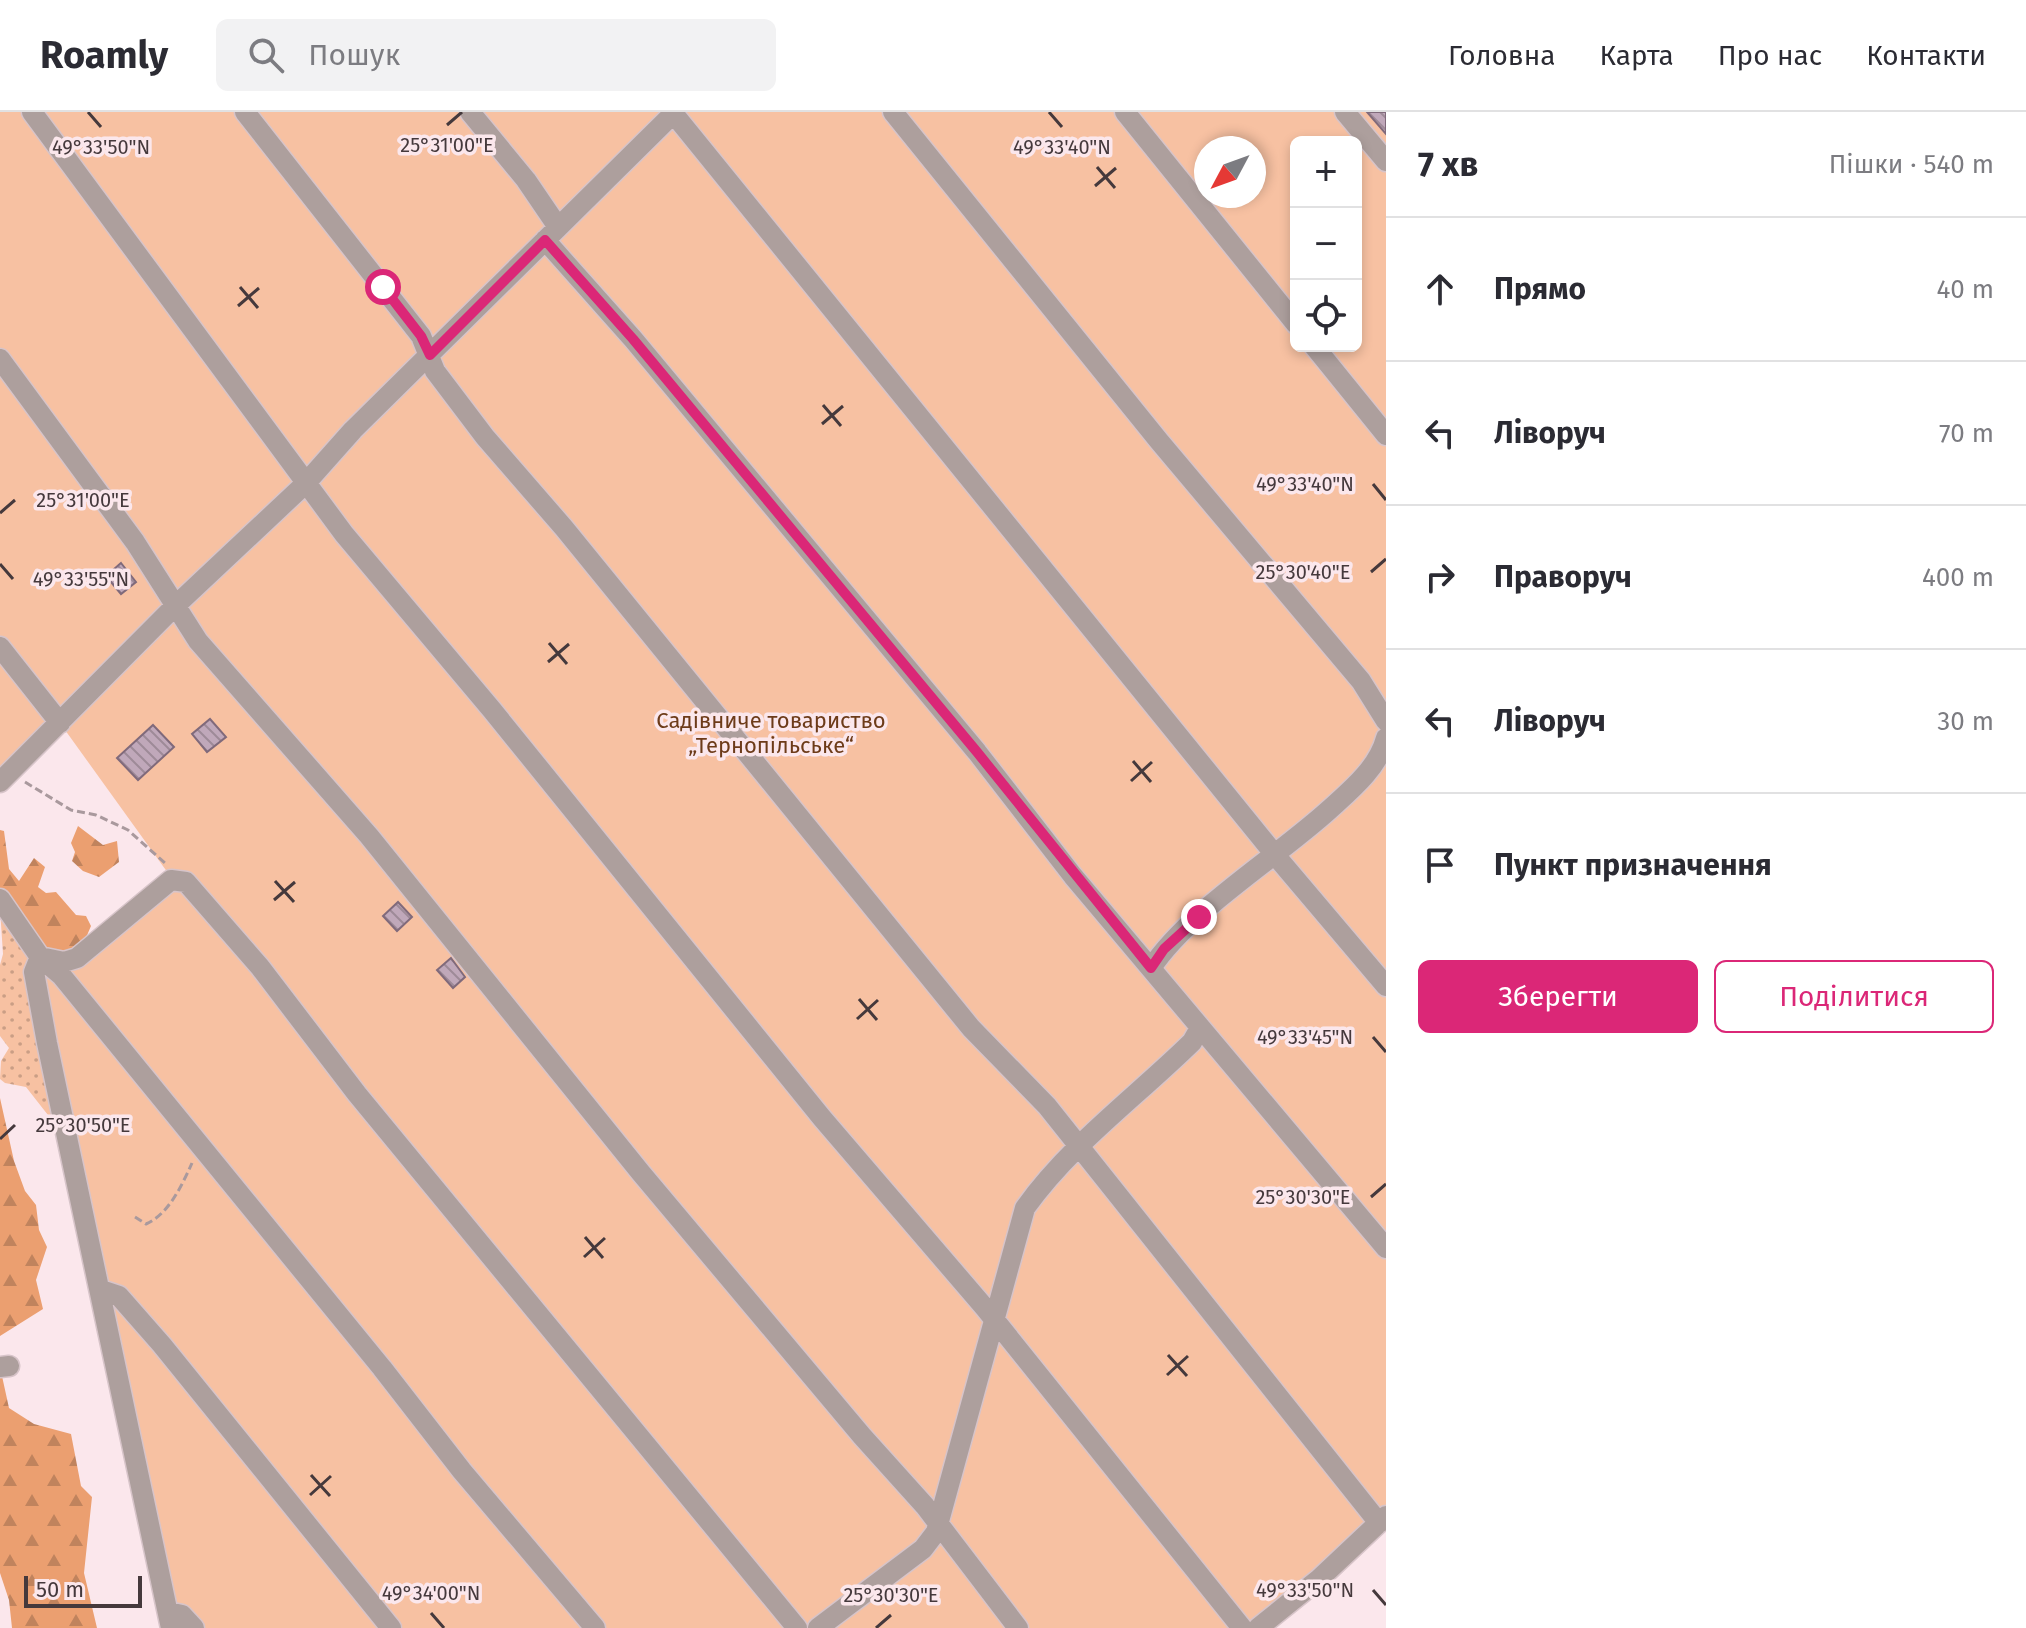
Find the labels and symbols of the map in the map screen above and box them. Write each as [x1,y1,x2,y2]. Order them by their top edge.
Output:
text: 25°31'00"E [400,133,494,157]
text: 49°33'50"N [52,135,150,159]
text: 49°33'40"N [1013,135,1111,159]
north arrow [1194,136,1266,208]
route start [365,269,401,305]
text: 49°33'40"N [1256,472,1354,496]
text: 25°31'00"E [36,488,130,512]
text: 25°30'40"E [1256,560,1350,584]
text: 49°33'55"N [33,567,129,591]
park label: Садівниче товариство „Тернопільське“ [656,707,886,759]
route end [1181,899,1217,935]
text: 49°33'45"N [1257,1025,1353,1049]
text: 25°30'50"E [35,1113,131,1137]
text: 25°30'30"E [1255,1185,1351,1209]
scale bar [24,1572,142,1608]
text: 49°33'50"N [1256,1578,1354,1602]
text: 49°34'00"N [382,1581,480,1605]
text: 25°30'30"E [843,1583,939,1607]

